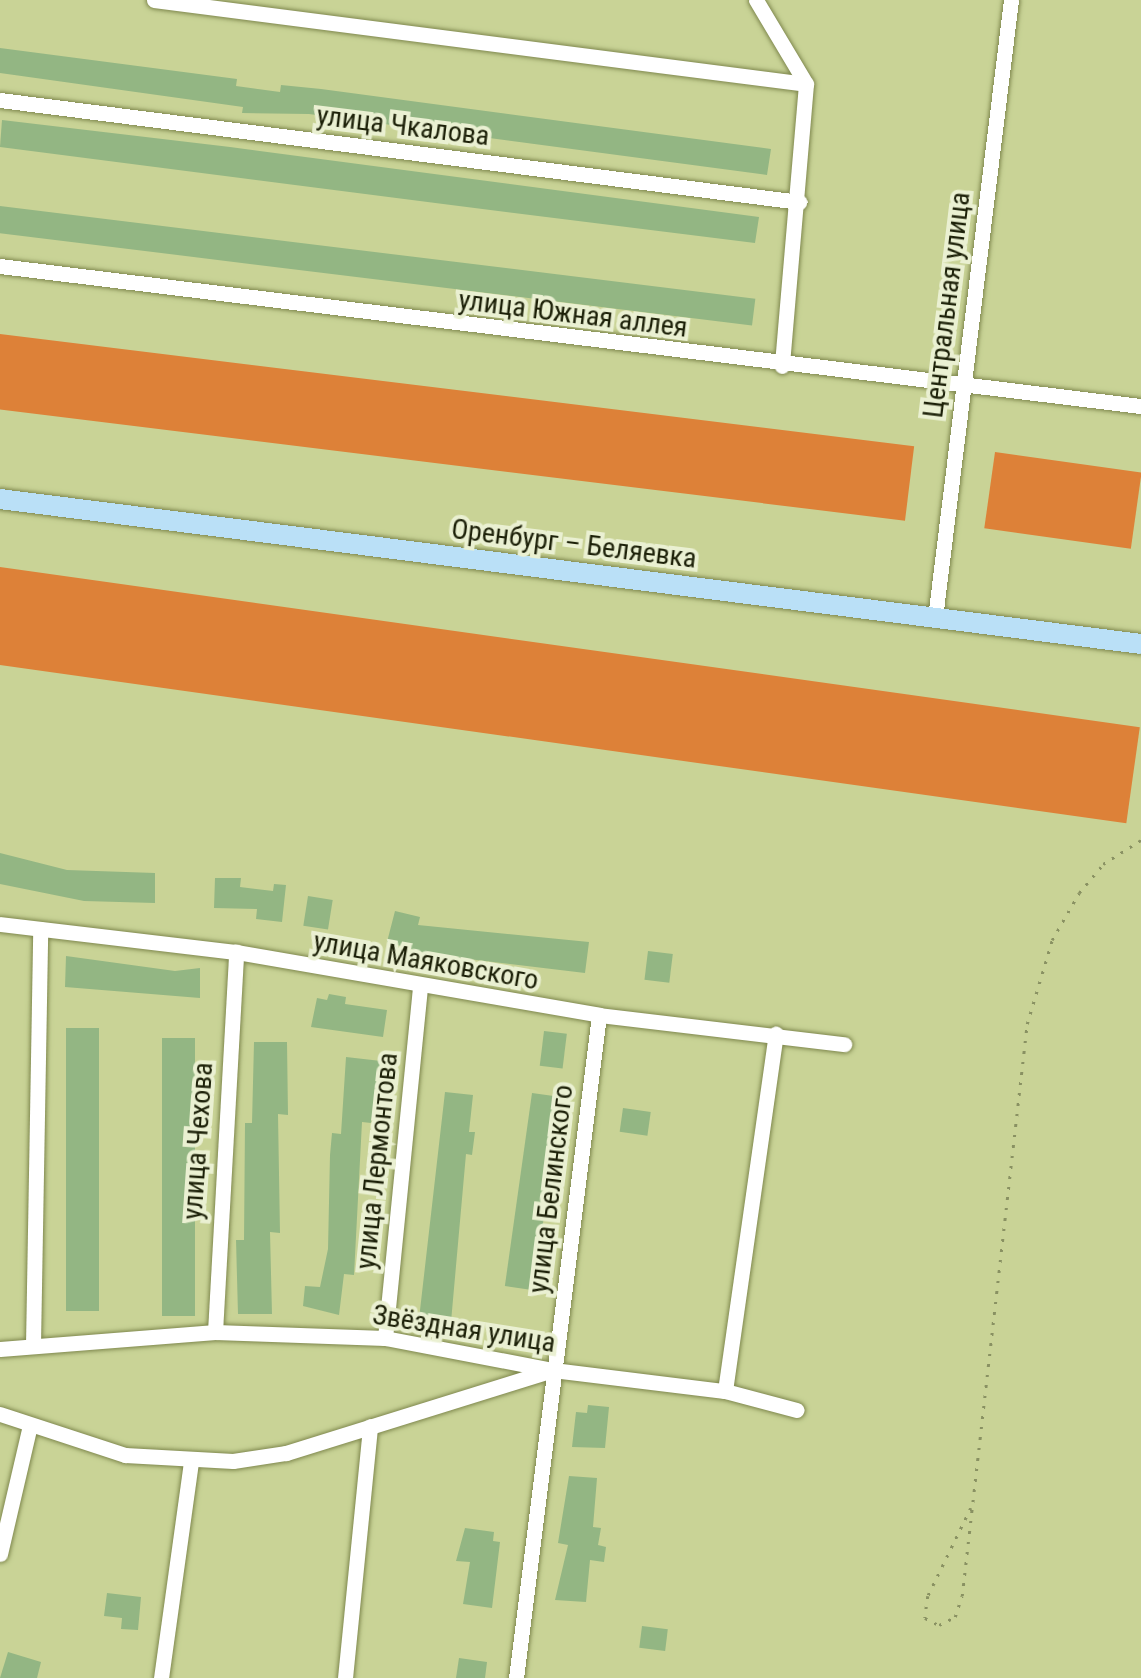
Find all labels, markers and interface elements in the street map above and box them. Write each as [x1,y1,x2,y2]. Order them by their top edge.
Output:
street label: улица Чкалова [315,99,491,153]
street label: Центральная улица [916,190,978,420]
street label: улица Южная аллея [457,283,689,345]
street label: Оренбург – Беляевка [450,512,698,576]
street label: улица Маяковского [311,925,541,997]
street label: улица Лермонтова [349,1051,405,1271]
street label: улица Чехова [176,1061,220,1221]
street label: улица Белинского [522,1083,580,1295]
street label: Звёздная улица [370,1298,558,1360]

